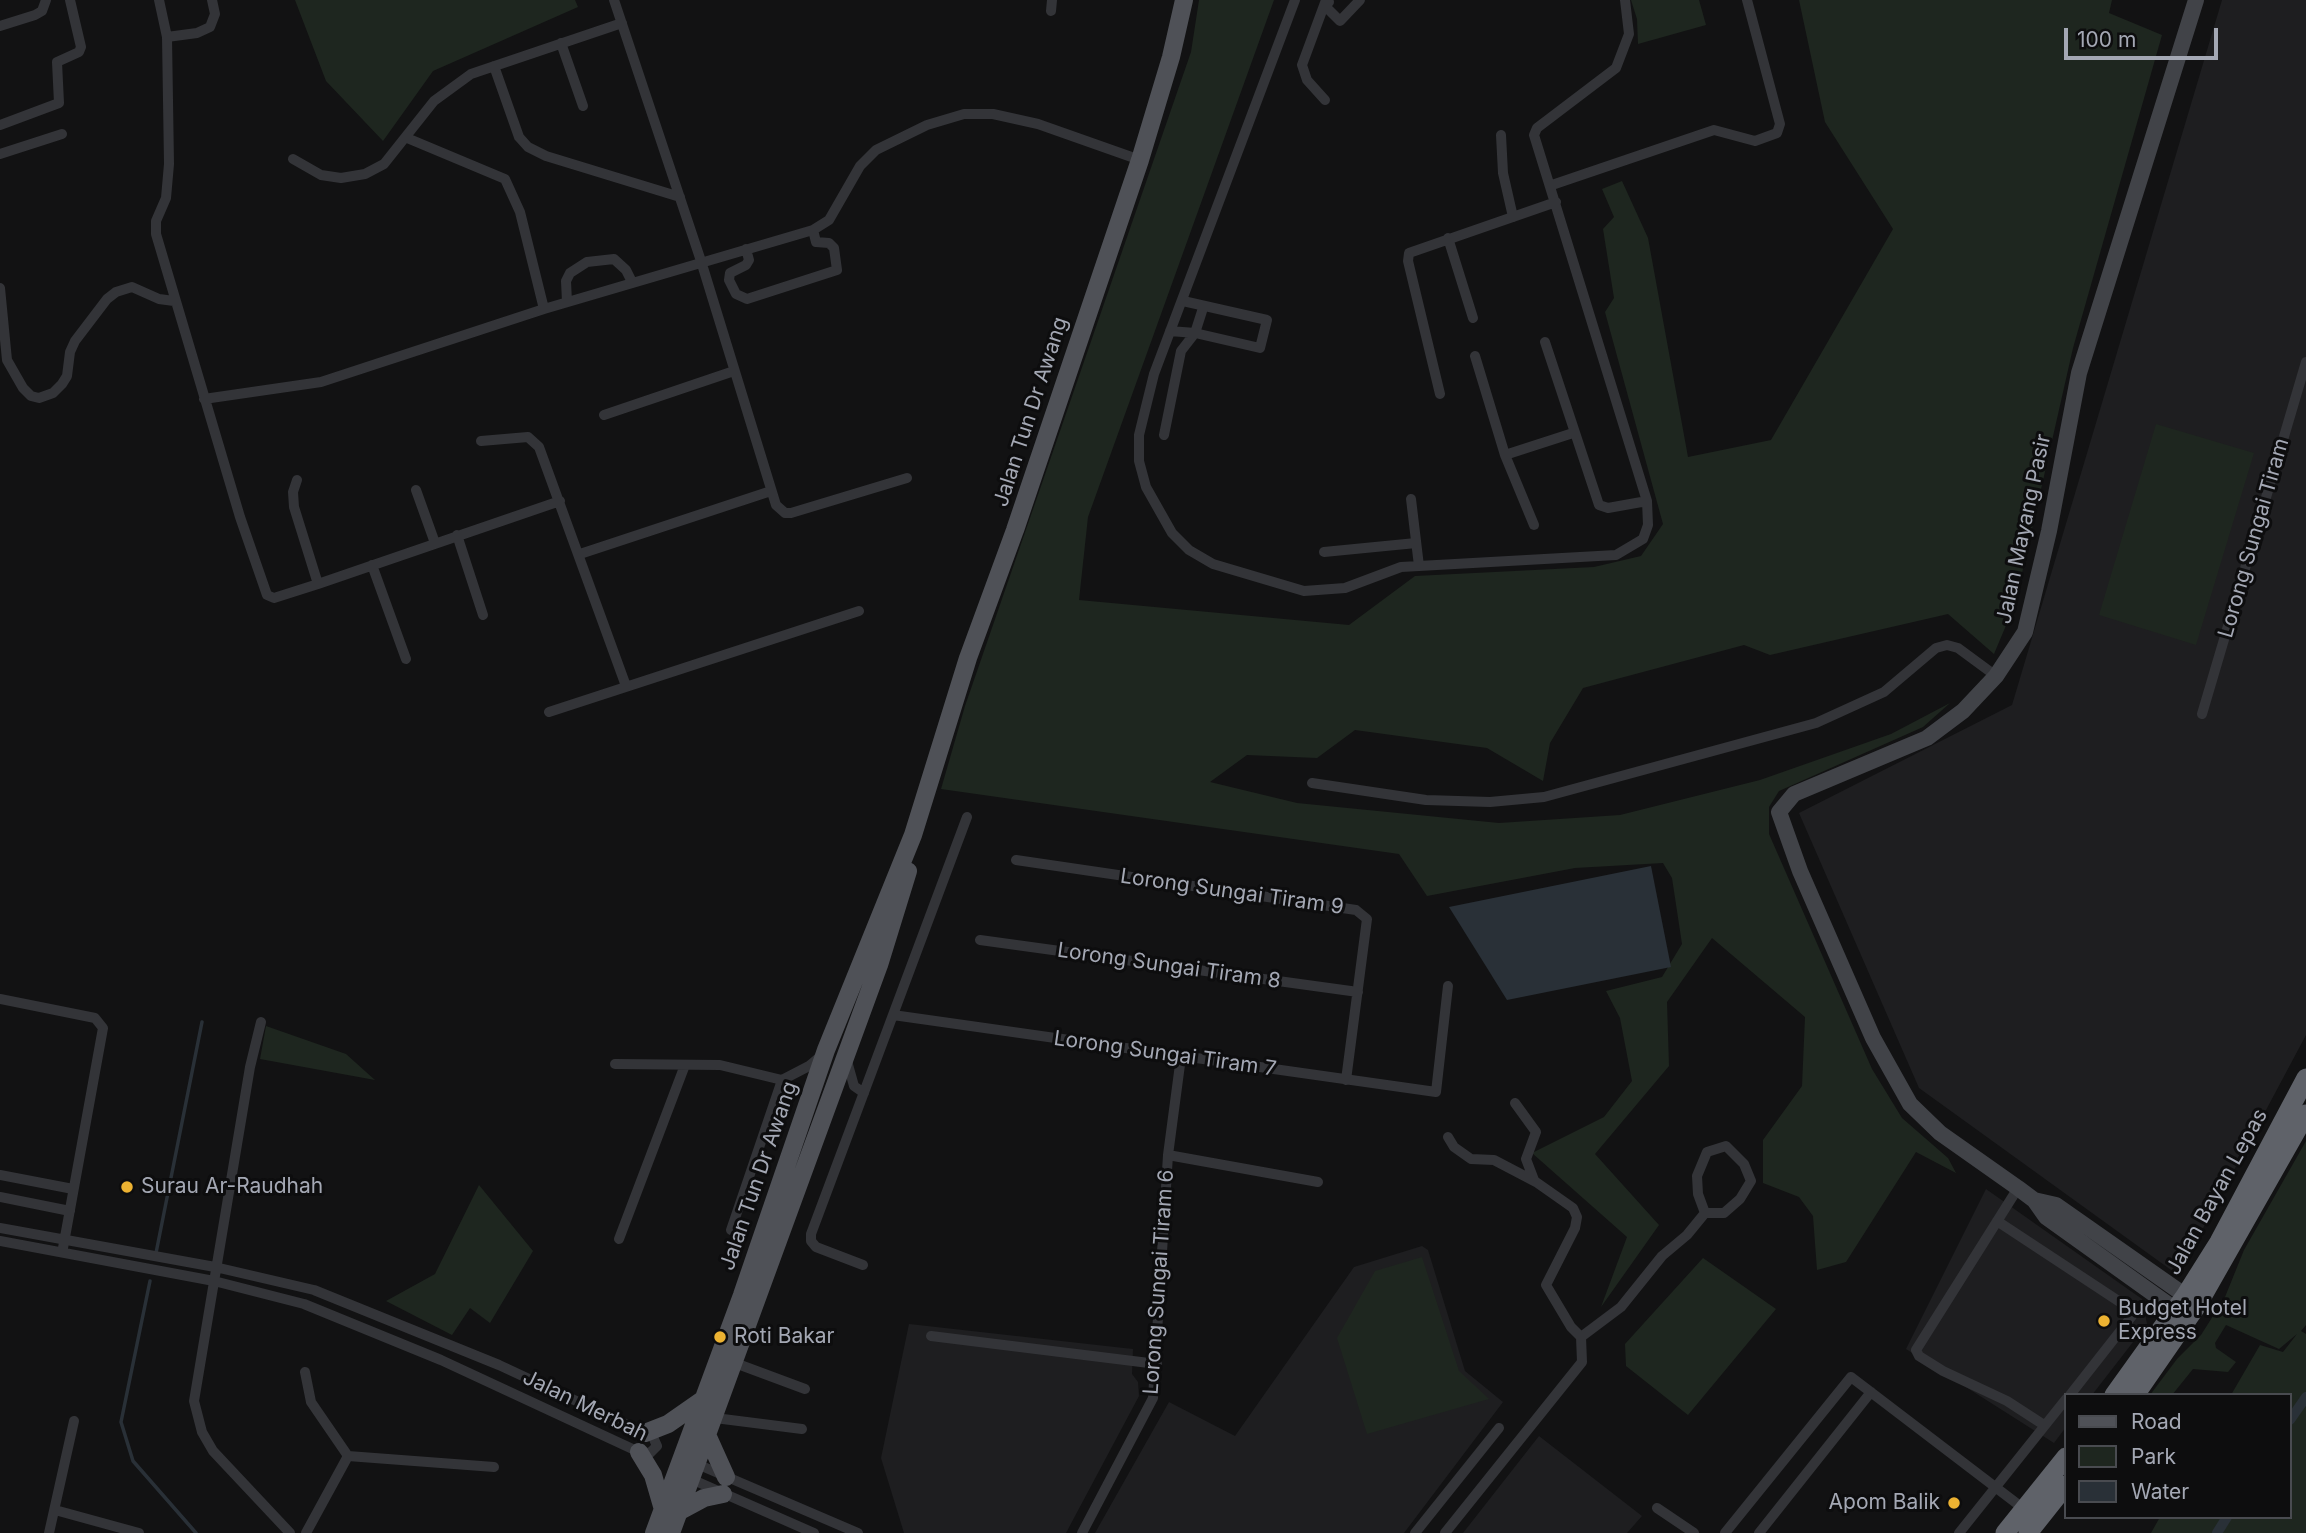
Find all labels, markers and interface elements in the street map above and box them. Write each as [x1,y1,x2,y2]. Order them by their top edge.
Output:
scale bar [2068,14,2222,58]
text: 100 m [2077,27,2136,52]
street label: Jalan Tun Dr Awang [988,314,1074,510]
street label: Jalan Mayang Pasir [1992,432,2056,626]
street label: Lorong Sungai Tiram [2213,435,2295,641]
street label: Lorong Sungai Tiram 9 [1119,864,1345,920]
street label: Lorong Sungai Tiram 8 [1056,938,1282,994]
street label: Lorong Sungai Tiram 7 [1052,1026,1278,1082]
street label: Jalan Tun Dr Awang [715,1078,803,1274]
street label: Jalan Bayan Lepas [2161,1105,2273,1279]
street label: Lorong Sungai Tiram 6 [1139,1169,1179,1395]
place label: Surau Ar-Raudhah [141,1174,323,1200]
marker: Surau Ar-Raudhah [119,1179,135,1195]
place label: Budget Hotel Express [2118,1296,2247,1346]
marker: Budget Hotel Express [2096,1313,2112,1329]
place label: Roti Bakar [734,1324,834,1350]
marker: Roti Bakar [712,1329,728,1345]
street label: Jalan Merbah [518,1365,652,1447]
legend [2064,1393,2292,1519]
text: Road [2131,1409,2182,1434]
text: Park [2131,1444,2176,1469]
text: Water [2131,1479,2189,1504]
place label: Apom Balik [1829,1490,1940,1516]
marker: Apom Balik [1946,1495,1962,1511]

